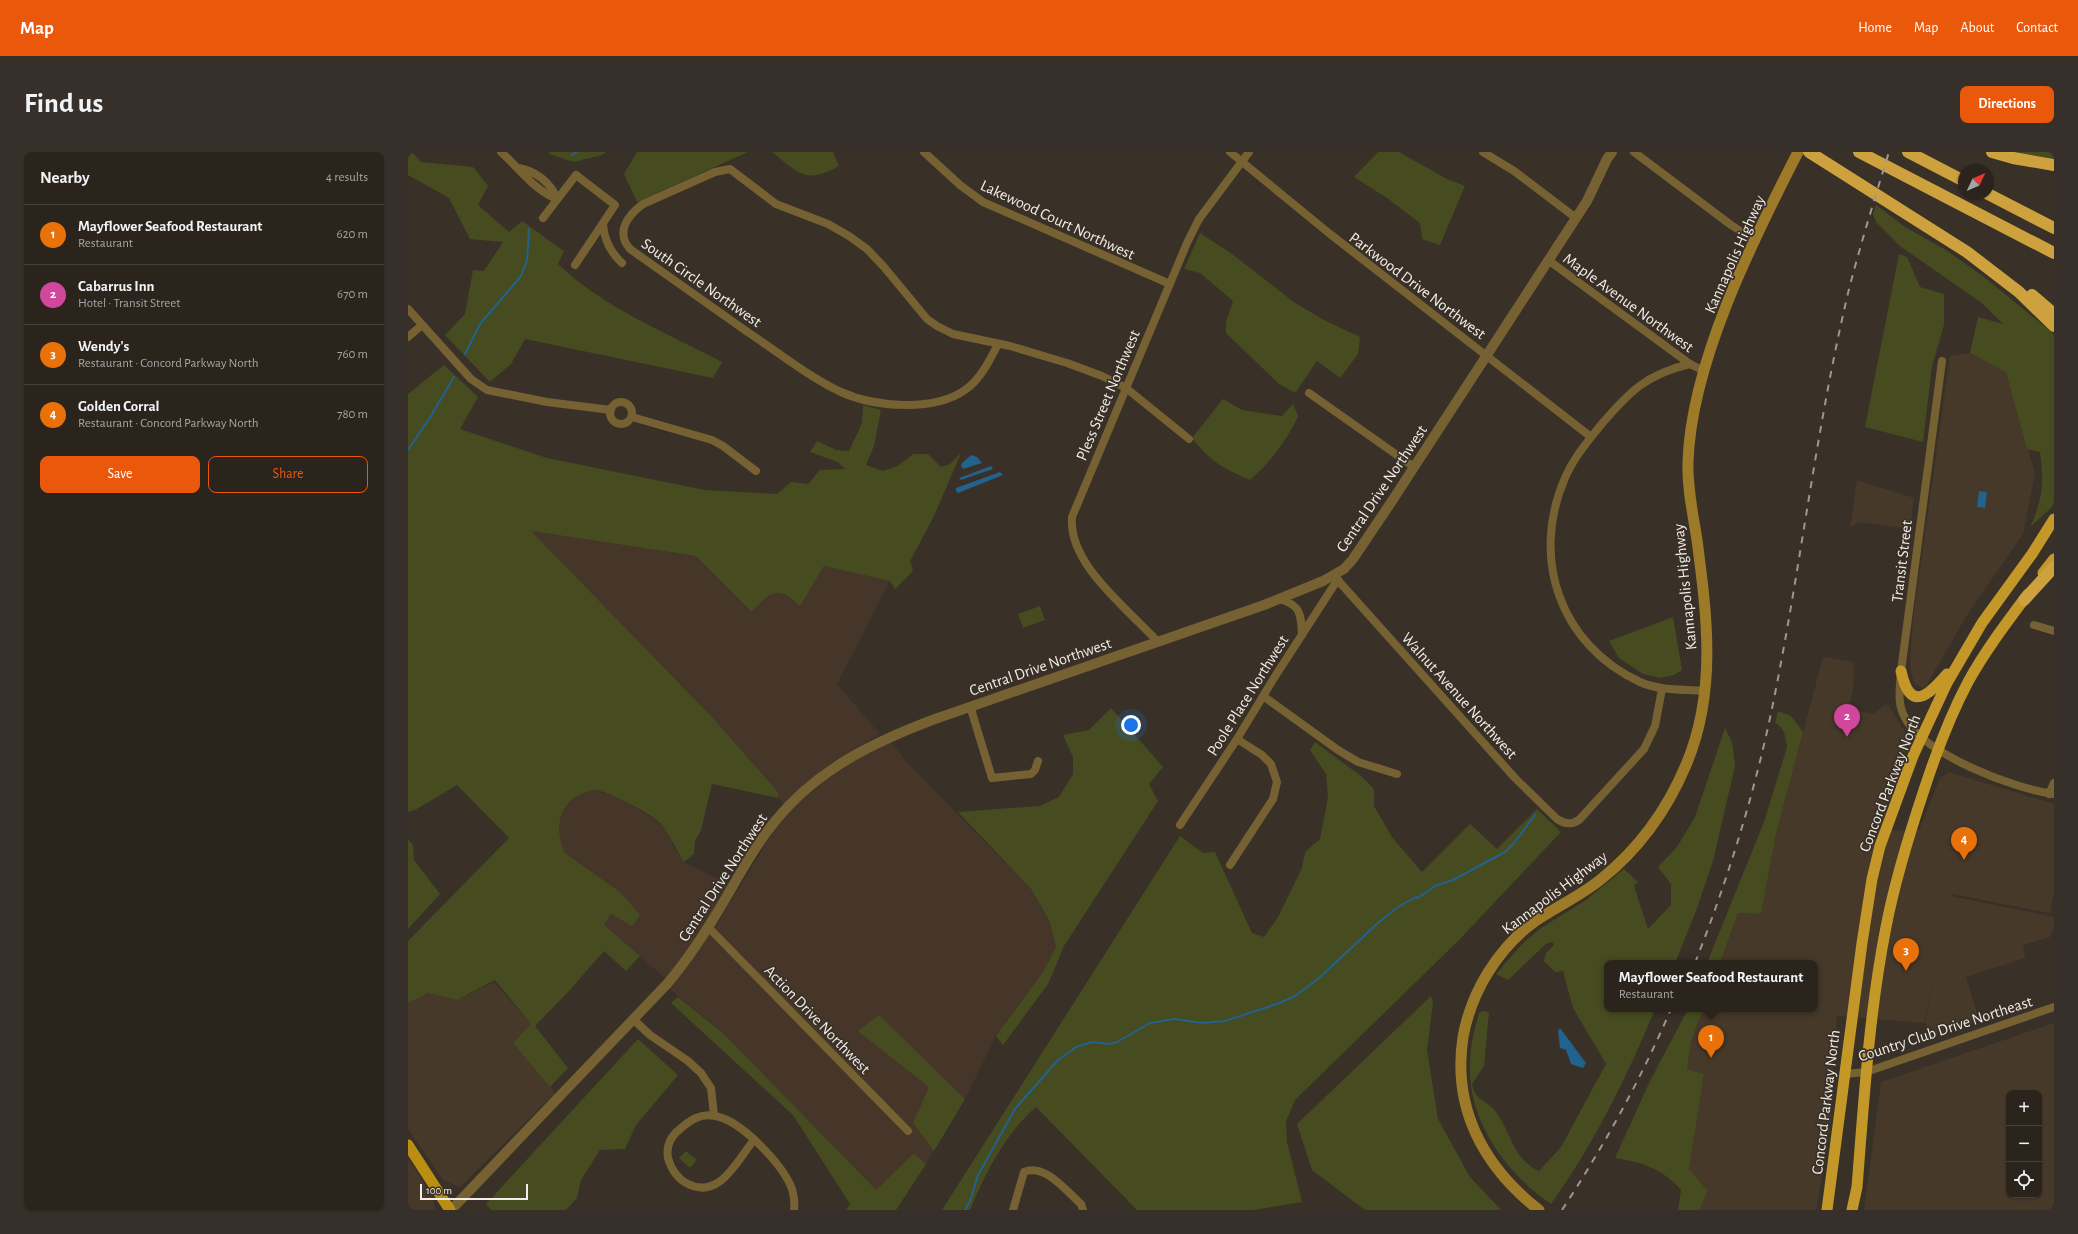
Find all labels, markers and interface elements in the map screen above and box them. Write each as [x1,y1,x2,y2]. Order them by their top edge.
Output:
text: Map [20,19,54,38]
text: Home [1858,21,1892,35]
text: Map [1914,21,1938,35]
text: About [1960,21,1994,35]
text: Contact [2016,21,2058,35]
button: Directions [1960,86,2054,123]
text: Find us [24,90,103,118]
north arrow [1958,164,1994,200]
text: Nearby [40,169,90,186]
text: 4 results [326,171,368,184]
street label: Lakewood Court Northwest [978,177,1137,263]
street label: Kannapolis Highway [1702,193,1769,316]
text: Mayflower Seafood Restaurant [78,219,262,234]
text: 1 [51,228,55,241]
text: 620 m [337,228,368,241]
street label: Parkwood Drive Northwest [1346,229,1489,342]
street label: South Circle Northwest [639,235,764,330]
text: Restaurant [78,237,133,250]
street label: Maple Avenue Northwest [1560,250,1697,355]
text: Cabarrus Inn [78,279,154,294]
text: 2 [50,288,56,301]
text: 670 m [337,288,368,301]
text: Hotel · Transit Street [78,297,181,310]
street label: Pless Street Northwest [1073,328,1143,463]
text: Wendy's [78,339,129,354]
text: 3 [50,348,56,361]
text: 760 m [337,348,368,361]
text: Restaurant · Concord Parkway North [78,357,259,370]
text: Golden Corral [78,399,160,414]
text: 4 [50,408,56,421]
text: 780 m [337,408,368,421]
text: Restaurant · Concord Parkway North [78,417,259,430]
street label: Central Drive Northwest [1333,422,1430,555]
button: Save [40,456,200,493]
button: Share [208,456,368,493]
street label: Transit Street [1889,519,1915,603]
street label: Kannapolis Highway [1670,523,1701,651]
street label: Walnut Avenue Northwest [1399,629,1520,762]
street label: Poole Place Northwest [1204,632,1291,759]
street label: Central Drive Northwest [967,635,1113,699]
pin: 2 [1834,704,1860,737]
street label: Concord Parkway North [1856,713,1924,855]
your location [1121,715,1141,735]
street label: Central Drive Northwest [675,811,770,944]
pin: 4 [1951,827,1977,860]
street label: Kannapolis Highway [1499,848,1611,938]
pin: 3 [1893,938,1919,971]
popup [1604,960,1818,1012]
street label: Action Drive Northwest [761,962,873,1077]
text: Mayflower Seafood Restaurant [1619,970,1803,985]
text: Restaurant [1619,988,1674,1001]
street label: Country Club Drive Northeast [1856,993,2035,1066]
pin: 1 [1698,1025,1724,1058]
street label: Concord Parkway North [1809,1029,1844,1175]
map controls [2006,1090,2042,1198]
button: + [2006,1090,2042,1126]
button: − [2006,1126,2042,1162]
button: locate [2006,1162,2042,1198]
scale bar [420,1182,528,1201]
text: 100 m [426,1185,452,1196]

